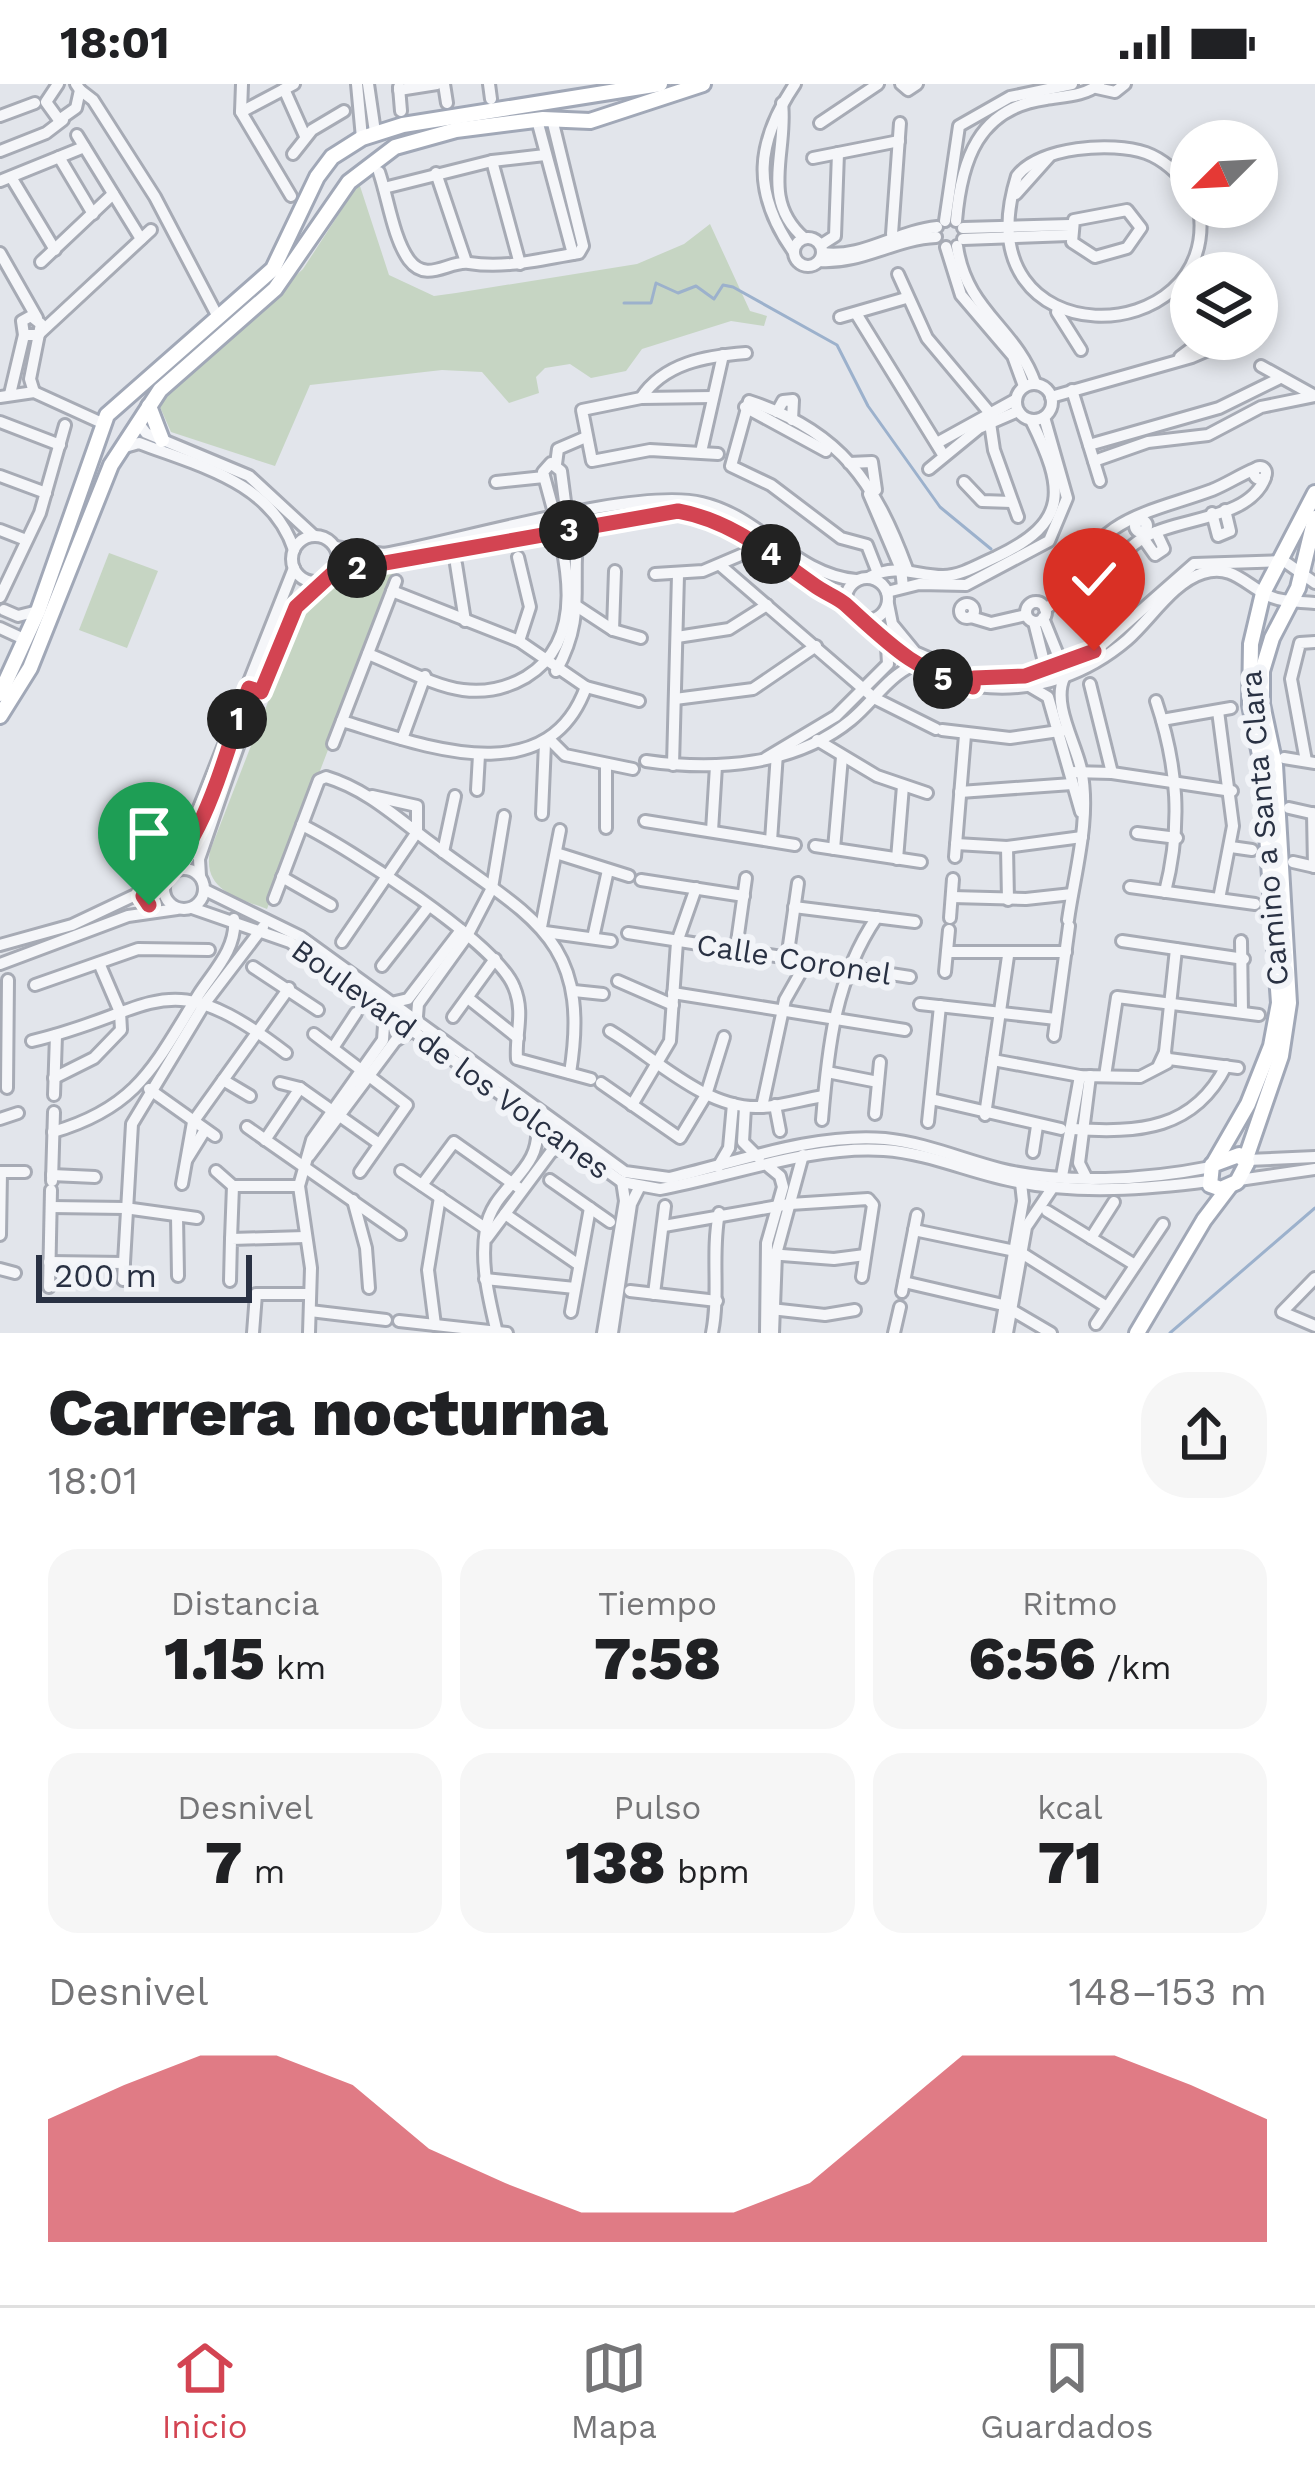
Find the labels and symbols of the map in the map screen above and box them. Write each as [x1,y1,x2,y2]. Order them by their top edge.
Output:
north arrow [1170,120,1278,228]
pin: 3 [539,500,599,560]
pin: 4 [741,524,801,584]
pin [1043,528,1145,651]
pin: 2 [327,538,387,598]
pin: 5 [913,649,973,709]
street label: Camino a Santa Clara [1233,669,1295,987]
pin: 1 [207,689,267,749]
pin [98,782,200,905]
street label: Calle Coronel [694,926,894,992]
street label: Boulevard de los Volcanes [285,932,617,1186]
scale bar [36,1249,252,1302]

